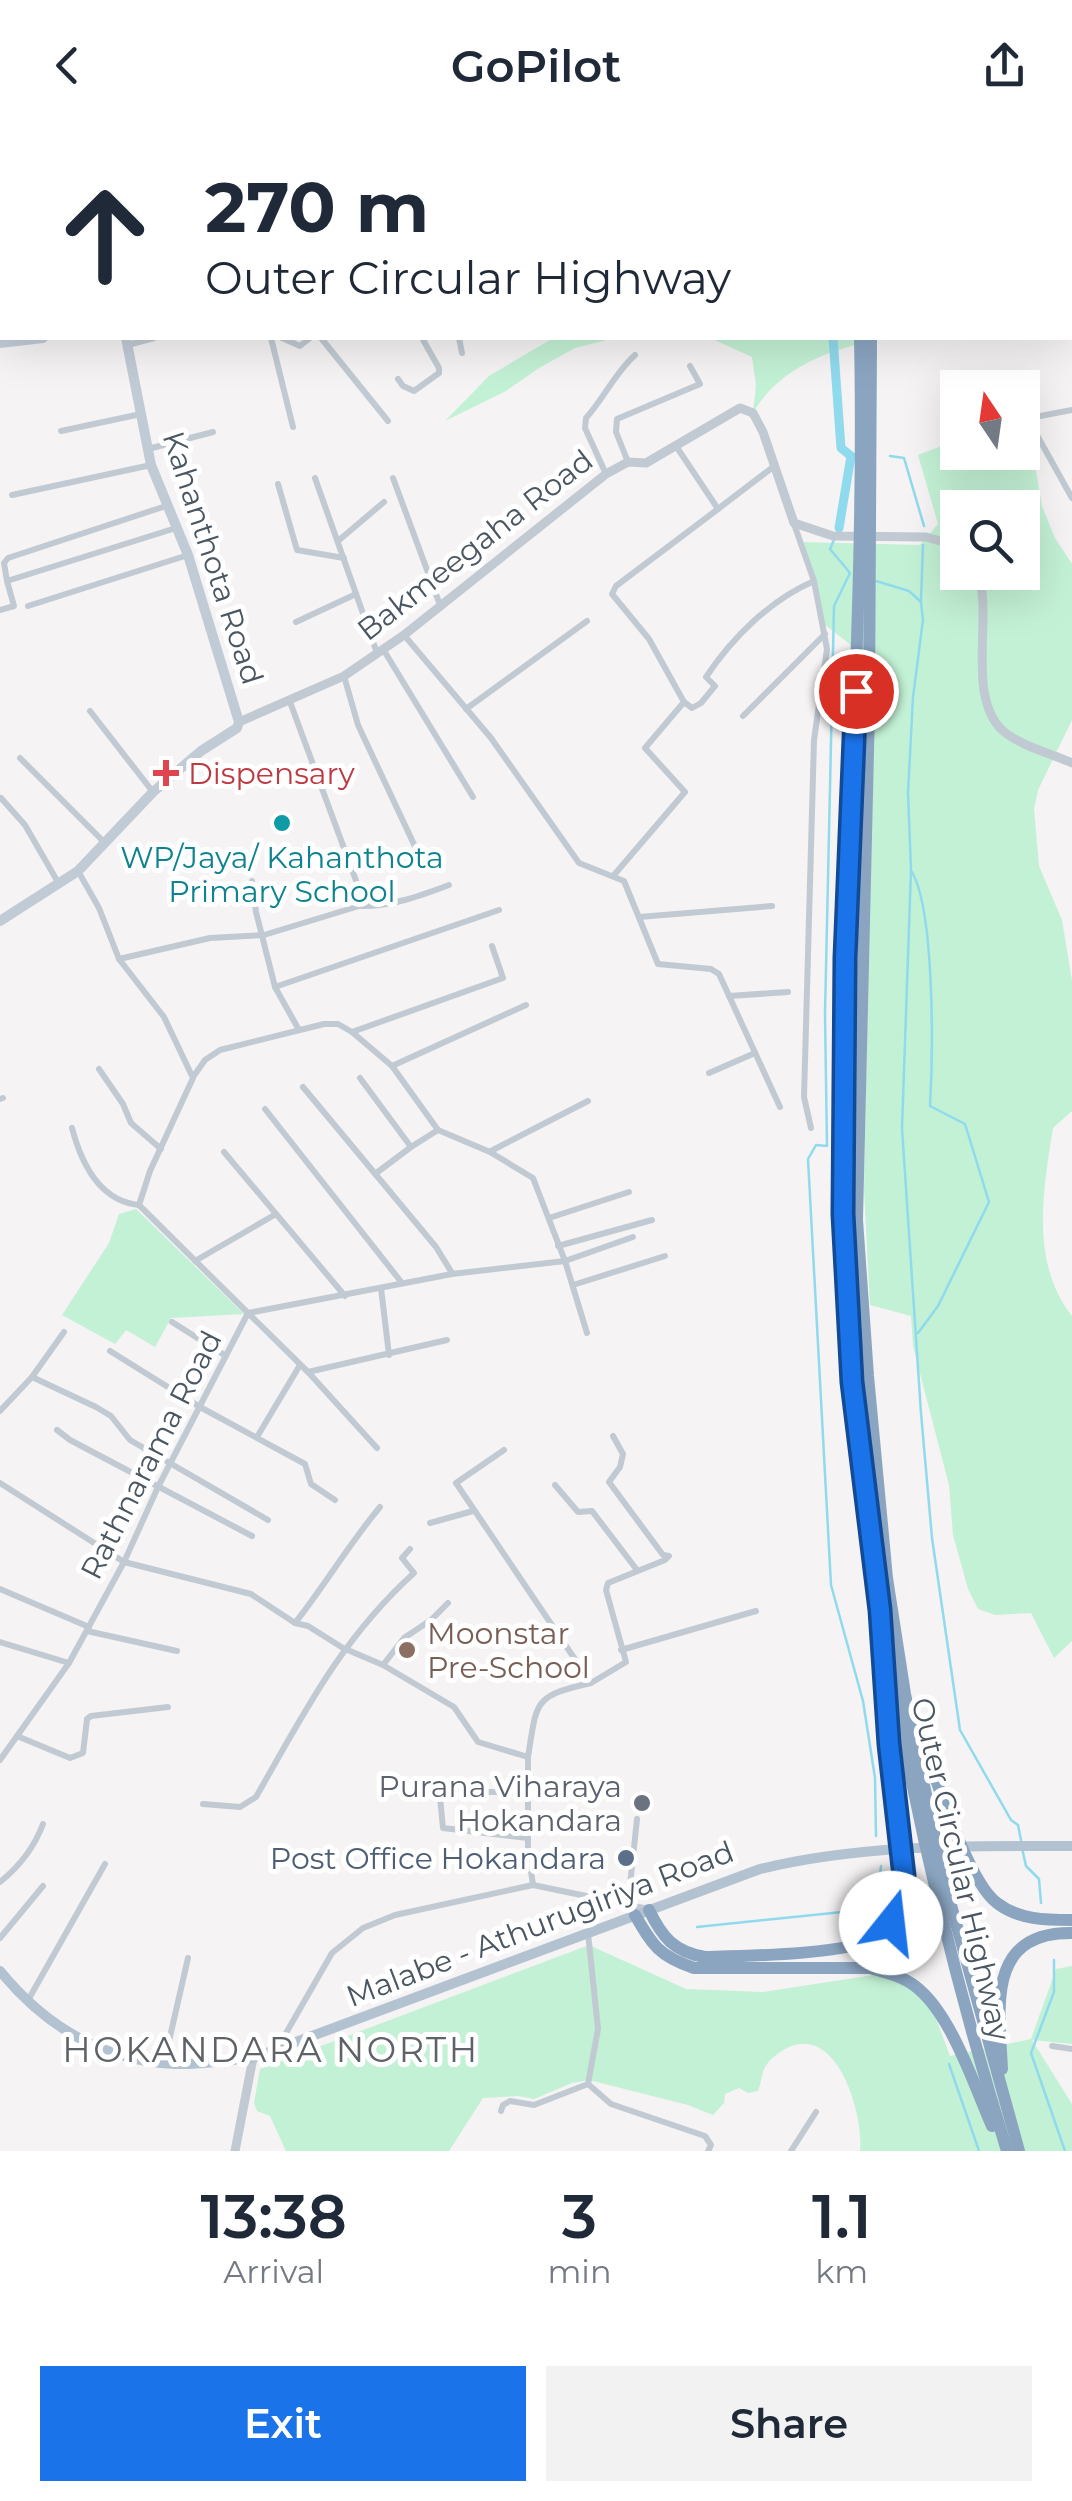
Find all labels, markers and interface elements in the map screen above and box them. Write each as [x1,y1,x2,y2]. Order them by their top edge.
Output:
icon: back [40,38,95,93]
text: GoPilot [451,38,621,93]
icon: share [977,38,1032,93]
text: 270 m [205,164,429,250]
icon: ahead [40,170,170,300]
text: Outer Circular Highway [205,250,731,305]
north arrow [940,370,1040,470]
map controls [940,370,1040,590]
street label: Kahanthota Road [155,427,271,689]
street label: Bakmeegaha Road [350,442,600,648]
button: search [940,490,1040,590]
pin [814,649,899,734]
icon: arrive [829,664,884,719]
place label: Dispensary [188,755,355,792]
marker: Dispensary [153,760,179,786]
marker: WP/Jaya/ Kahanthota Primary School [271,812,293,834]
place label: WP/Jaya/ Kahanthota Primary School [120,839,444,910]
street label: Rathnarama Road [72,1325,230,1585]
place label: Moonstar Pre-School [427,1615,590,1686]
marker: Moonstar Pre-School [396,1639,418,1661]
street label: Outer Circular Highway [904,1694,1019,2045]
place label: Purana Viharaya Hokandara [378,1768,622,1839]
marker: Purana Viharaya Hokandara [631,1792,653,1814]
street label: Malabe - Athurugiriya Road [341,1833,739,2015]
place label: Post Office Hokandara [270,1840,606,1877]
marker: Post Office Hokandara [615,1847,637,1869]
position arrow [839,1871,943,1975]
district label: HOKANDARA NORTH [62,2028,480,2071]
text: 13:38 [200,2180,347,2253]
text: 3 [562,2180,597,2253]
text: 1.1 [812,2180,872,2253]
text: Arrival [223,2252,324,2291]
text: min [547,2252,612,2291]
text: km [815,2252,868,2291]
button: Exit [40,2366,526,2481]
button: Share [546,2366,1032,2481]

